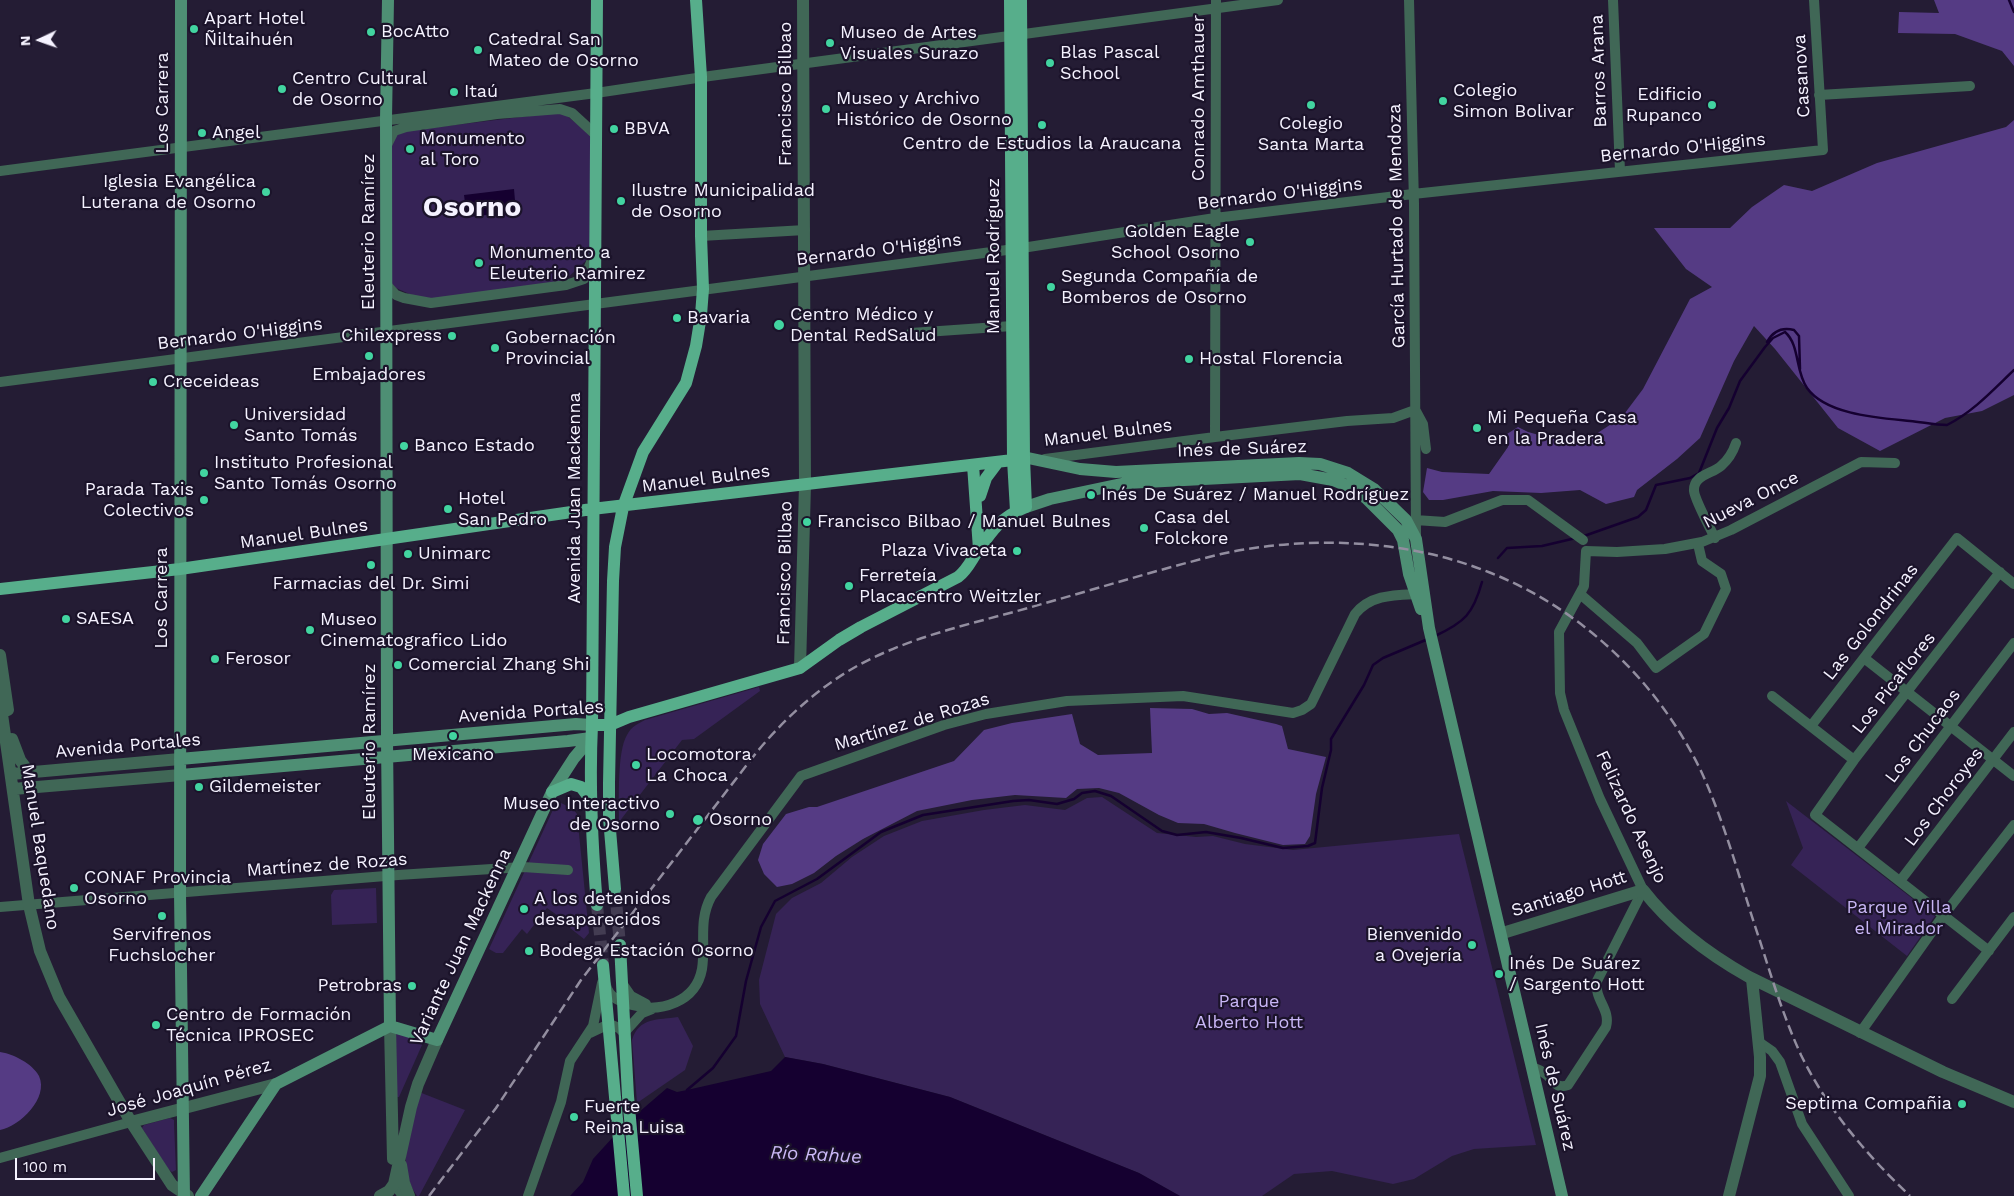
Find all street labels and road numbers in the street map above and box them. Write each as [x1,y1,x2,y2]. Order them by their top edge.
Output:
street label: Barros Arana [1586,14,1612,128]
street label: Conrado Amthauer [1188,15,1210,181]
street label: Francisco Bilbao [775,22,797,166]
street label: Casanova [1789,34,1815,118]
street label: Los Carrera [152,52,174,154]
street label: García Hurtado de Mendoza [1384,103,1410,349]
street label: Bernardo O'Higgins [1599,129,1767,167]
street label: Eleuterio Ramírez [358,154,380,310]
street label: Bernardo O'Higgins [1196,173,1364,215]
street label: Manuel Rodríguez [983,178,1005,334]
street label: Bernardo O'Higgins [795,229,963,271]
street label: Bernardo O'Higgins [156,313,324,355]
street label: Avenida Juan Mackenna [564,392,586,604]
street label: Manuel Bulnes [1043,414,1173,452]
street label: Inés de Suárez [1177,436,1307,462]
street label: Manuel Bulnes [641,460,771,498]
street label: Nueva Once [1699,467,1803,533]
street label: Francisco Bilbao [773,501,797,645]
street label: Manuel Bulnes [239,514,369,554]
street label: Los Carrera [151,547,173,649]
street label: Las Golondrinas [1819,559,1923,685]
street label: Los Picaflores [1848,628,1940,738]
street label: Eleuterio Ramírez [359,664,381,820]
street label: Los Chucaos [1881,685,1965,787]
street label: Martínez de Rozas [832,688,992,756]
street label: Avenida Portales [457,696,605,728]
street label: Avenida Portales [54,729,202,763]
street label: Los Choroyes [1900,743,1988,851]
street label: Felizardo Asenjo [1591,747,1671,887]
street label: Manuel Baquedano [16,762,64,932]
street label: Variante Juan Mackenna [406,845,516,1049]
street label: Martínez de Rozas [246,849,408,881]
street label: Santiago Hott [1509,866,1629,922]
street label: Inés de Suárez [1530,1021,1580,1153]
street label: José Joaquín Pérez [104,1054,274,1122]

